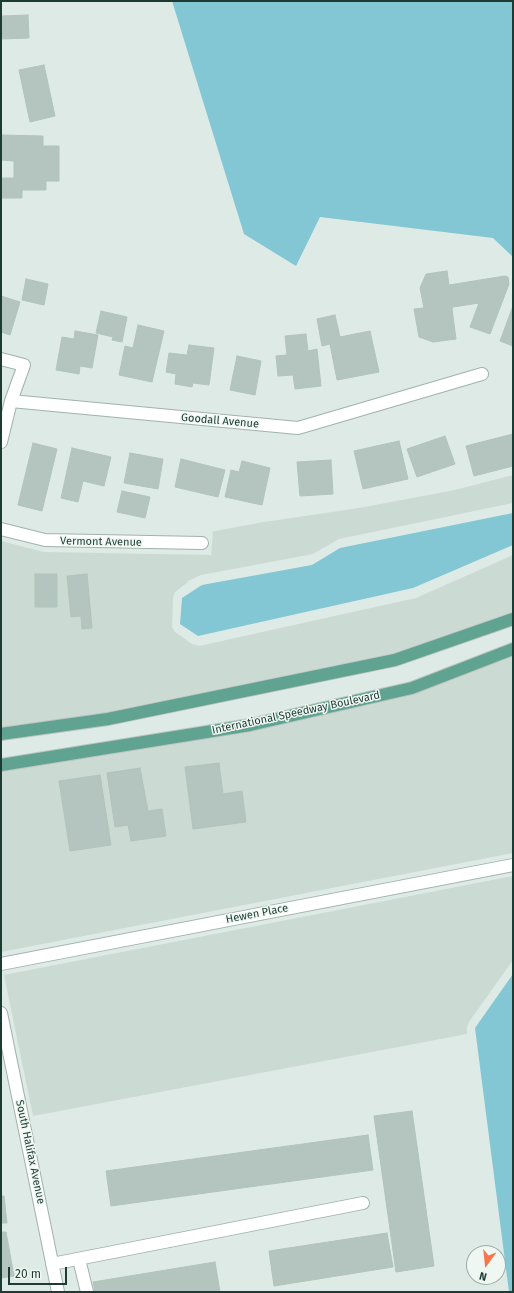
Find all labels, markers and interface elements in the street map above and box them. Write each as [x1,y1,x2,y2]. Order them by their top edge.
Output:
street label: Goodall Avenue [181,411,259,431]
street label: Vermont Avenue [60,535,142,549]
street label: International Speedway Boulevard [211,689,381,737]
street label: Hewen Place [225,901,289,927]
street label: South Halifax Avenue [13,1099,47,1205]
north arrow [466,1245,506,1285]
scale bar [10,1259,69,1285]
text: 20 m [15,1267,41,1281]
text: N [478,1269,488,1283]

